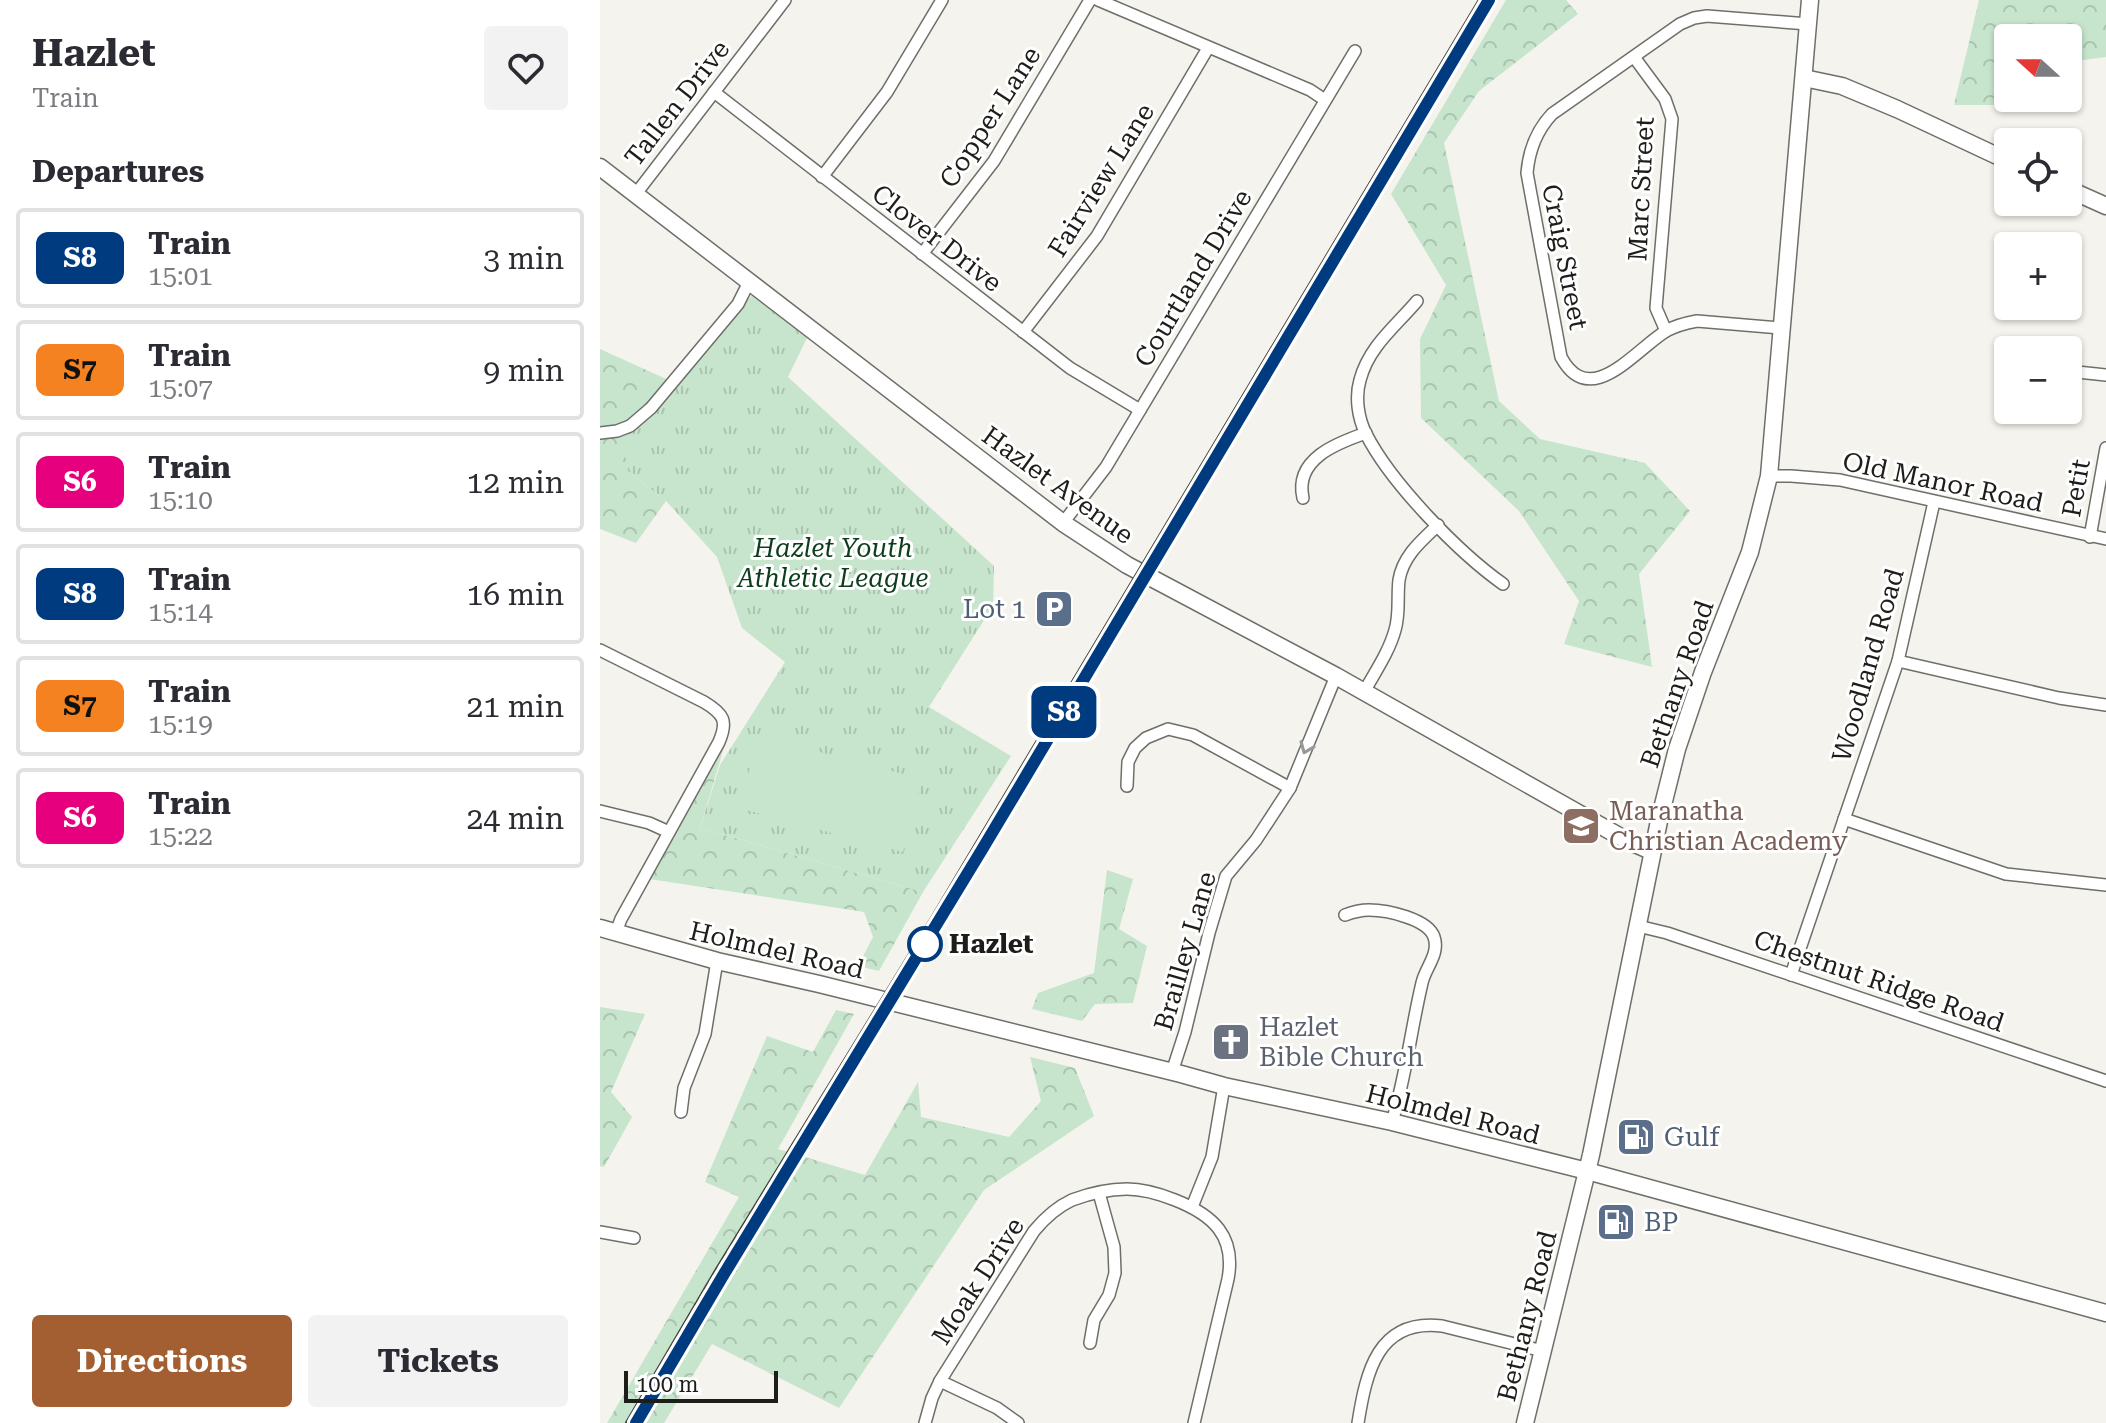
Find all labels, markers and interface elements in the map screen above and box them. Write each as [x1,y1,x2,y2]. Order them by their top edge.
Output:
north arrow [1994,24,2082,112]
map controls [1994,24,2082,424]
button: heart [484,26,568,110]
text: Hazlet [32,31,156,75]
street label: Tallen Drive [619,34,735,172]
street label: Copper Lane [933,41,1047,193]
text: Train [32,83,99,113]
street label: Fairview Lane [1042,98,1160,262]
street label: Marc Street [1622,116,1660,262]
button: locate [1994,128,2082,216]
text: Departures [32,154,204,189]
street label: Clover Drive [866,178,1008,298]
street label: Craig Street [1536,182,1594,333]
street label: Courtland Drive [1128,184,1258,372]
text: Train [148,226,231,261]
button: + [1994,232,2082,320]
text: S8 [63,241,97,274]
text: 3 min [483,241,564,276]
text: 15:01 [148,261,213,291]
button: − [1994,336,2082,424]
text: Train [148,338,231,373]
text: S7 [63,353,97,386]
text: 9 min [483,353,564,388]
text: 15:07 [148,373,213,403]
street label: Hazlet Avenue [977,420,1139,550]
street label: Old Manor Road [1840,446,2046,518]
text: Train [148,450,231,485]
street label: Petit [2056,456,2096,519]
text: S6 [63,465,97,498]
text: 12 min [467,465,564,500]
text: 15:10 [148,485,213,515]
park label: Hazlet Youth Athletic League [736,533,929,593]
text: Train [148,562,231,597]
street label: Woodland Road [1826,564,1910,765]
text: S8 [63,577,97,610]
text: 16 min [467,577,564,612]
parking icon: Lot 1 [1033,588,1075,630]
place label: Lot 1 [963,594,1026,624]
street label: Bethany Road [1634,596,1720,771]
text: 15:14 [148,597,213,627]
text: Train [148,674,231,709]
line badge: S8 [1028,686,1100,738]
text: S7 [63,689,97,722]
text: 21 min [467,689,564,724]
text: S8 [1047,695,1081,728]
text: 15:19 [148,709,213,739]
one-way arrow [1299,740,1316,754]
text: Train [148,786,231,821]
place label: Maranatha Christian Academy [1609,796,1848,856]
text: S6 [63,801,97,834]
text: 24 min [467,801,564,836]
school or university icon: Maranatha Christian Academy [1560,805,1602,847]
text: 15:22 [148,821,213,851]
street label: Brailley Lane [1148,868,1222,1034]
street label: Holmdel Road [687,915,868,985]
street label: Chestnut Ridge Road [1750,924,2008,1038]
marker: Hazlet [908,927,942,961]
place label: Hazlet [949,929,1034,959]
place label: Hazlet Bible Church [1259,1012,1424,1072]
church icon: Hazlet Bible Church [1210,1021,1252,1063]
street label: Holmdel Road [1363,1078,1543,1150]
fuel station icon: Gulf [1615,1116,1657,1158]
place label: Gulf [1664,1122,1720,1152]
fuel station icon: BP [1595,1201,1637,1243]
place label: BP [1644,1207,1678,1237]
street label: Moak Drive [926,1212,1030,1350]
street label: Bethany Road [1491,1227,1563,1404]
button: Directions [32,1315,292,1407]
button: Tickets [308,1315,568,1407]
scale bar [624,1367,778,1403]
text: 100 m [636,1372,699,1397]

